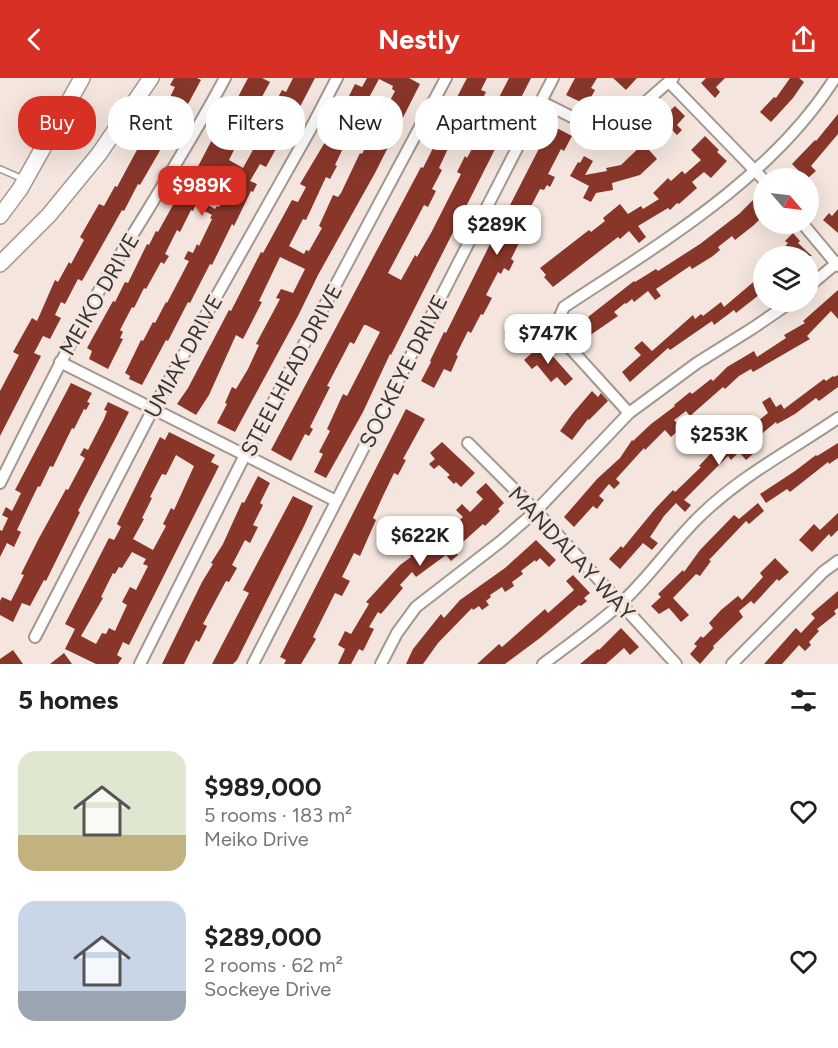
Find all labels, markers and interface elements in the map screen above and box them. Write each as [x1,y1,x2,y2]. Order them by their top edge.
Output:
icon: back [18,23,51,56]
text: Nestly [378,23,460,56]
icon: share [787,23,820,56]
chip: Buy [18,96,96,150]
chip: Rent [108,96,194,150]
chip: Filters [206,96,305,150]
chip: New [317,96,403,150]
chip: Apartment [415,96,558,150]
chip: House [570,96,673,150]
pin: $989K [160,166,244,217]
north arrow [753,168,819,234]
map controls [753,168,819,312]
text: $989K [172,173,232,197]
pin: $289K [455,205,539,256]
text: $289K [467,212,527,236]
street label: MEIKO DRIVE [54,228,145,360]
button: layers [753,246,819,312]
street label: STEELHEAD DRIVE [235,279,348,461]
street label: UMIAK DRIVE [138,290,228,423]
street label: SOCKEYE DRIVE [353,290,454,452]
pin: $747K [506,314,590,365]
text: $747K [518,321,578,345]
pin: $253K [677,415,761,466]
text: $253K [690,422,748,446]
street label: MANDALAY WAY [503,481,641,627]
pin: $622K [378,516,462,567]
text: $622K [390,523,450,547]
text: 5 homes [18,684,118,716]
icon: filters [787,684,820,717]
text: $989,000 [204,771,322,803]
icon: home [66,775,138,847]
icon: heart [787,795,820,828]
text: 5 rooms · 183 m² [204,803,352,827]
text: Meiko Drive [204,827,309,851]
text: $289,000 [204,921,322,953]
icon: home [66,925,138,997]
icon: heart [787,945,820,978]
text: 2 rooms · 62 m² [204,953,343,977]
text: Sockeye Drive [204,977,331,1001]

